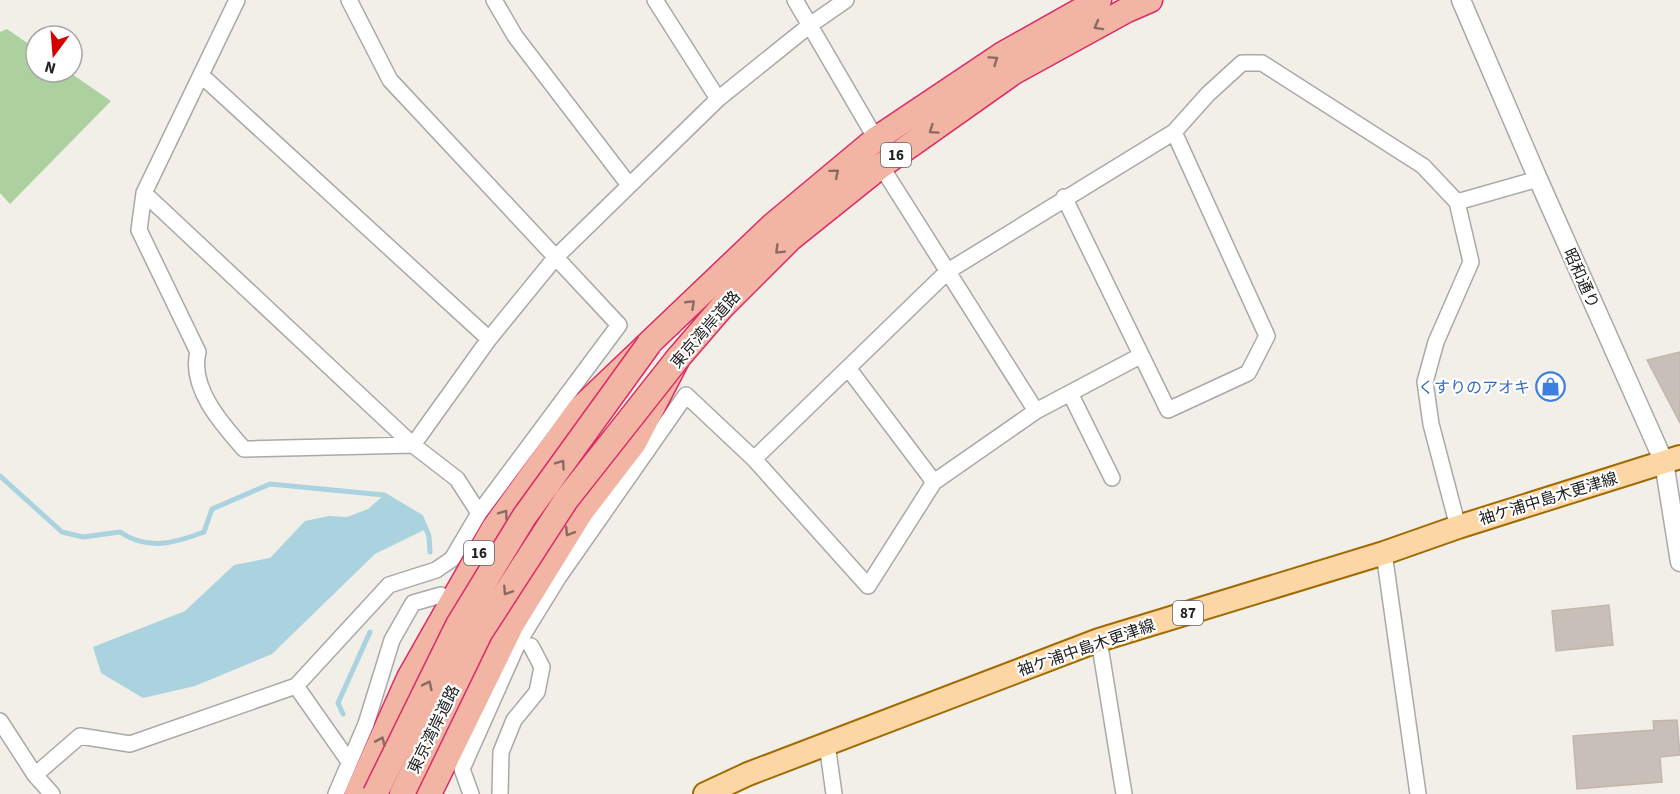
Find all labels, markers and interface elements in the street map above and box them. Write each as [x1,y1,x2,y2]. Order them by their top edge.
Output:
one-way arrow [1094,19,1104,30]
north arrow [24,24,84,84]
text: N [42,55,58,79]
one-way arrow [987,56,998,67]
one-way arrow [928,123,939,134]
road number: 16 [881,143,911,167]
one-way arrow [828,169,839,180]
one-way arrow [776,242,787,253]
street label: 昭和通り [1558,245,1604,312]
street label: 東京湾岸道路 [666,286,746,373]
one-way arrow [684,300,695,311]
shop icon: くすりのアオキ [1535,371,1567,403]
place label: くすりのアオキ [1418,377,1530,399]
one-way arrow [554,460,565,471]
street label: 袖ケ浦中島木更津線 [1476,467,1620,531]
one-way arrow [497,510,508,521]
one-way arrow [565,526,577,536]
road number: 16 [464,541,494,565]
one-way arrow [503,585,514,596]
road number: 87 [1173,601,1203,625]
street label: 袖ケ浦中島木更津線 [1015,614,1158,682]
one-way arrow [421,680,432,691]
street label: 東京湾岸道路 [403,681,465,777]
one-way arrow [374,736,386,747]

